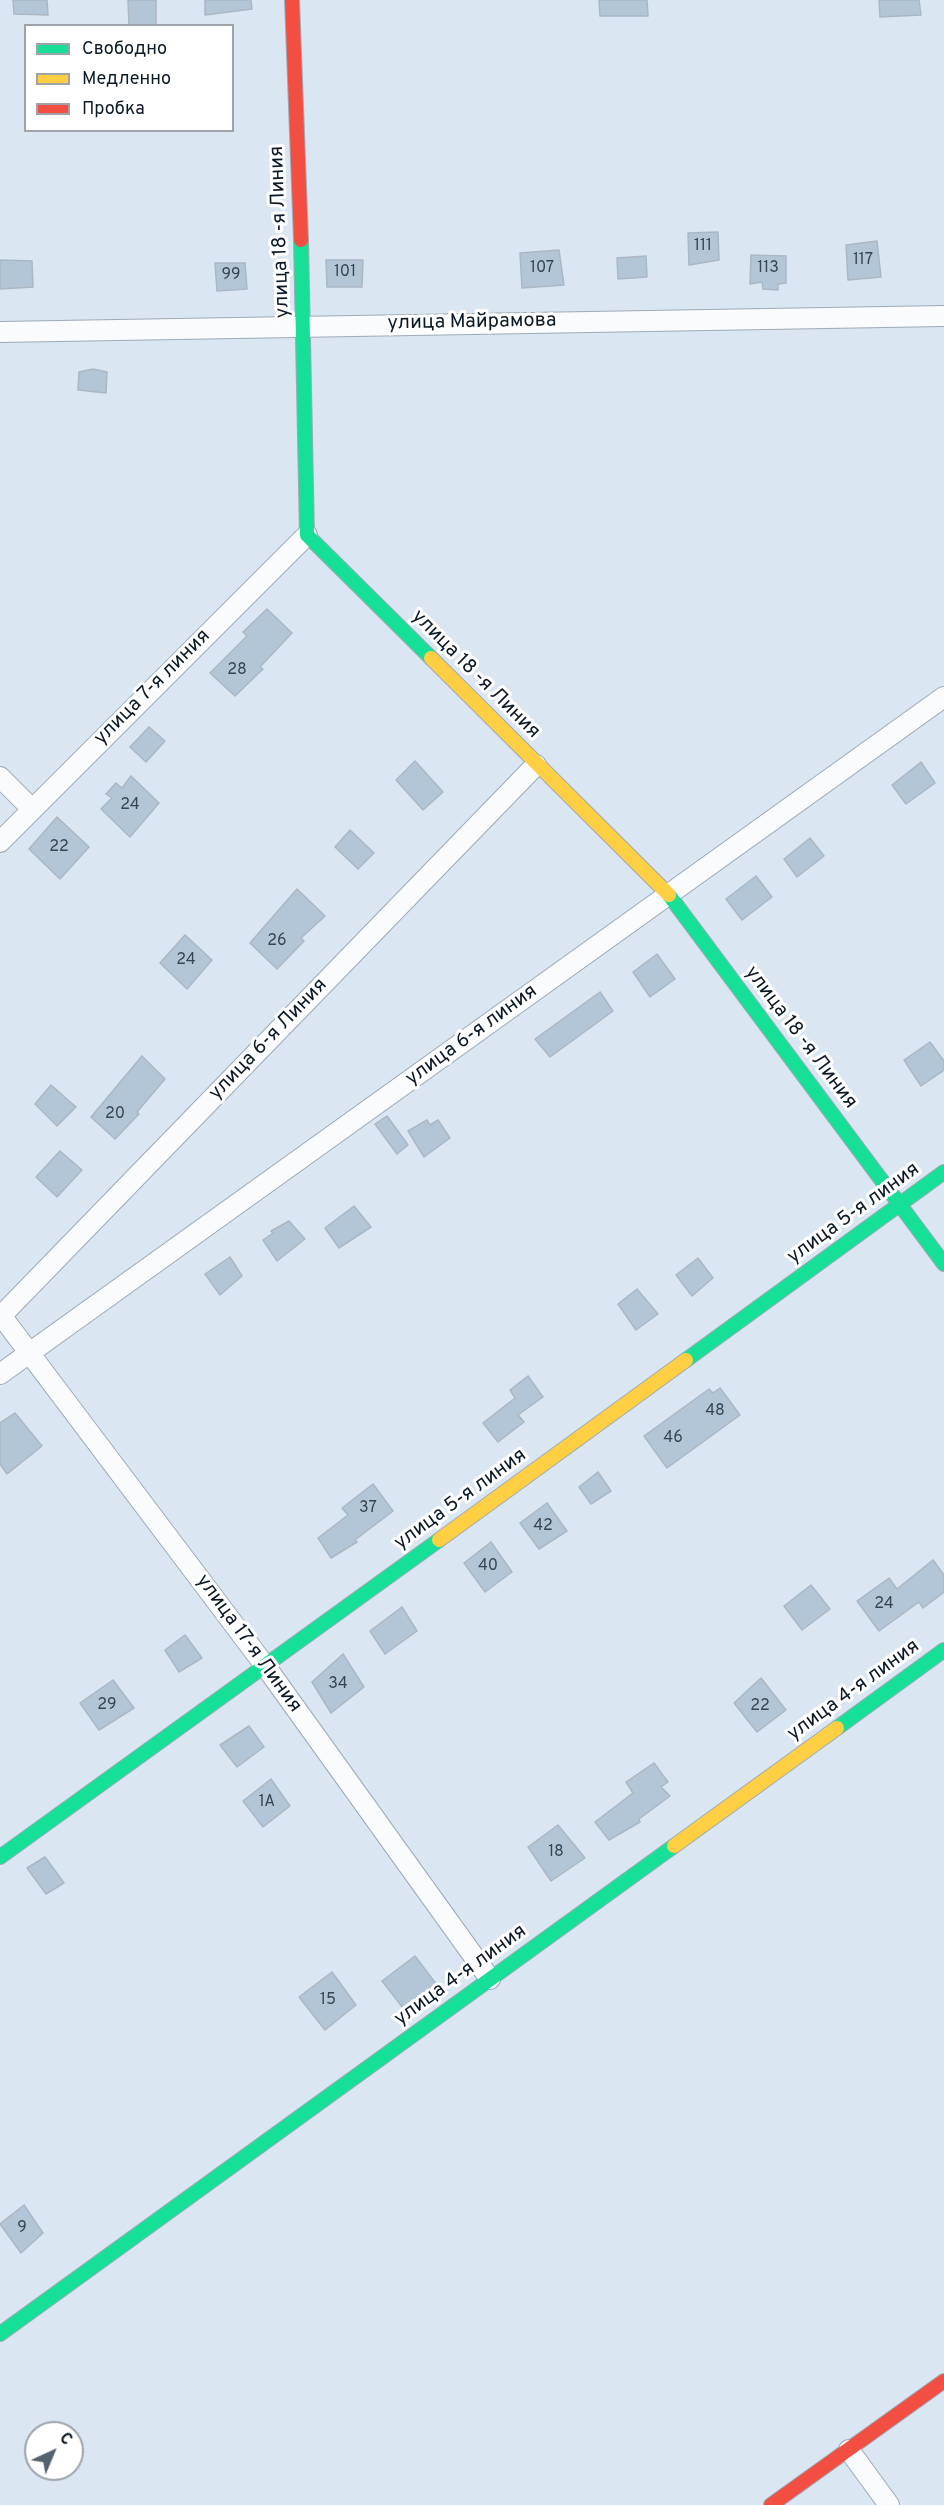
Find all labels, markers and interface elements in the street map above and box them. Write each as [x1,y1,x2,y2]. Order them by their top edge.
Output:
legend [24,24,234,132]
text: Свободно [82,38,167,61]
text: Медленно [82,68,171,91]
text: Пробка [82,98,145,121]
street label: улица 18 -я Линия [266,145,296,319]
house number: 111 [694,237,712,257]
house number: 117 [853,251,873,271]
house number: 107 [530,259,554,279]
house number: 113 [757,259,779,279]
house number: 101 [334,263,356,283]
house number: 99 [221,266,241,286]
street label: улица Майрамова [387,310,557,336]
street label: улица 18 -я Линия [406,606,544,744]
street label: улица 7-я линия [90,625,216,751]
house number: 28 [227,661,247,681]
house number: 24 [120,796,140,816]
house number: 22 [49,838,69,858]
house number: 26 [267,932,287,952]
house number: 24 [176,951,196,971]
street label: улица 18 -я Линия [739,962,861,1114]
street label: улица 6-я Линия [205,974,333,1106]
street label: улица 6-я линия [402,980,542,1092]
house number: 20 [105,1105,125,1125]
street label: улица 5-я линия [783,1158,925,1270]
house number: 48 [705,1402,725,1422]
house number: 46 [663,1429,683,1449]
street label: улица 5-я линия [390,1444,532,1556]
house number: 37 [359,1499,377,1519]
house number: 42 [533,1517,553,1537]
house number: 40 [478,1557,498,1577]
street label: улица 17-я Линия [190,1570,306,1718]
house number: 24 [874,1595,894,1615]
street label: улица 4-я линия [783,1635,925,1747]
house number: 34 [328,1675,348,1695]
house number: 29 [97,1696,117,1716]
house number: 22 [750,1697,770,1717]
house number: 1А [259,1793,275,1813]
house number: 18 [548,1843,564,1863]
street label: улица 4-я линия [390,1920,532,2032]
house number: 15 [320,1991,336,2011]
house number: 9 [17,2219,27,2239]
north arrow [24,2421,84,2481]
text: С [54,2429,76,2450]

